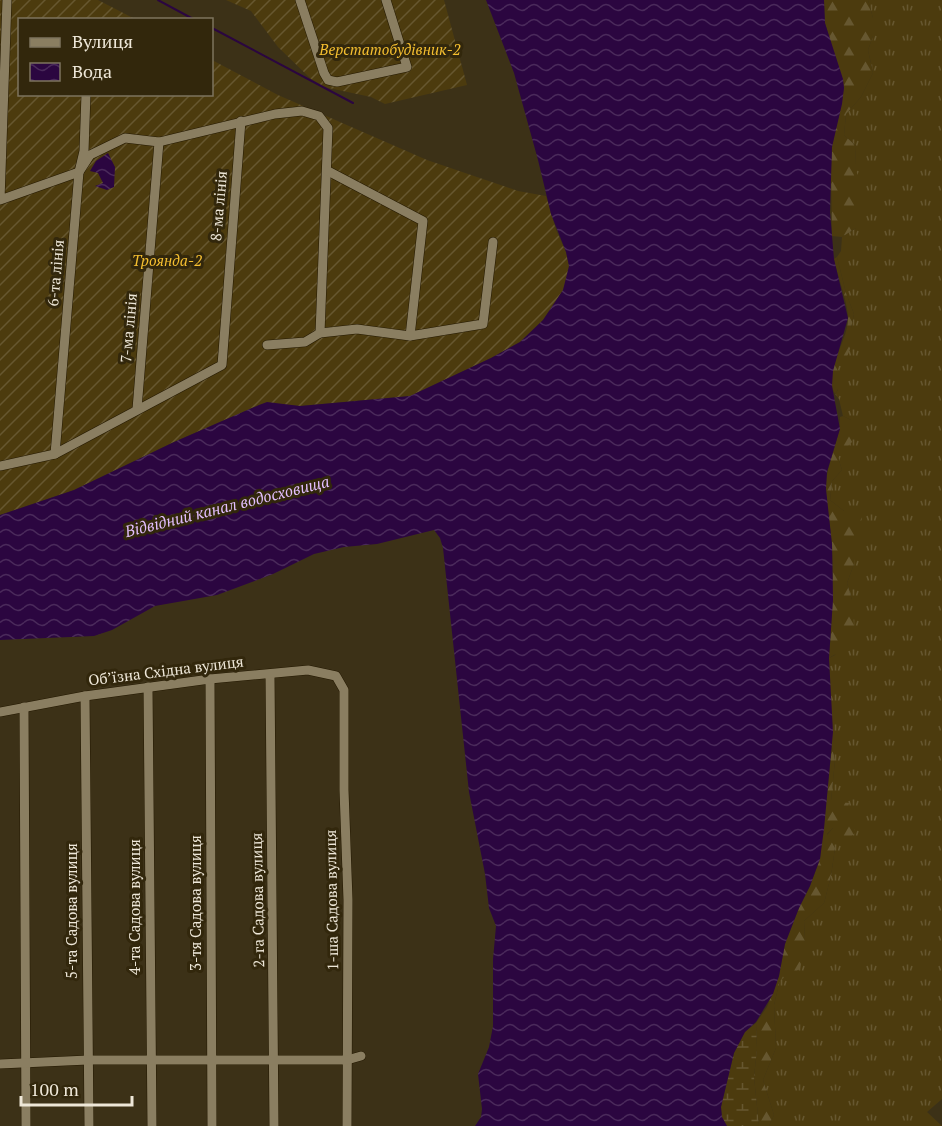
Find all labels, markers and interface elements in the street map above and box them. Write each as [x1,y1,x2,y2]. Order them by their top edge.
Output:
legend [18,18,213,96]
text: Вулиця [72,29,133,53]
park label: Верстатобудівник-2 [318,39,461,59]
text: Вода [72,59,112,83]
street label: 8-ма лінія [205,170,231,242]
street label: 6-та лінія [42,239,68,307]
park label: Троянда-2 [132,250,202,270]
street label: 7-ма лінія [115,292,141,364]
water label: Відвідний канал водосховища [122,470,331,542]
street label: Обʼїзна Східна вулиця [87,651,245,689]
street label: 1-ша Садова вулиця [320,829,342,971]
street label: 2-га Садова вулиця [246,832,268,968]
street label: 3-тя Садова вулиця [185,835,205,971]
street label: 4-та Садова вулиця [124,839,144,975]
street label: 5-та Садова вулиця [61,843,81,979]
scale bar [21,1069,132,1107]
text: 100 m [30,1077,79,1101]

